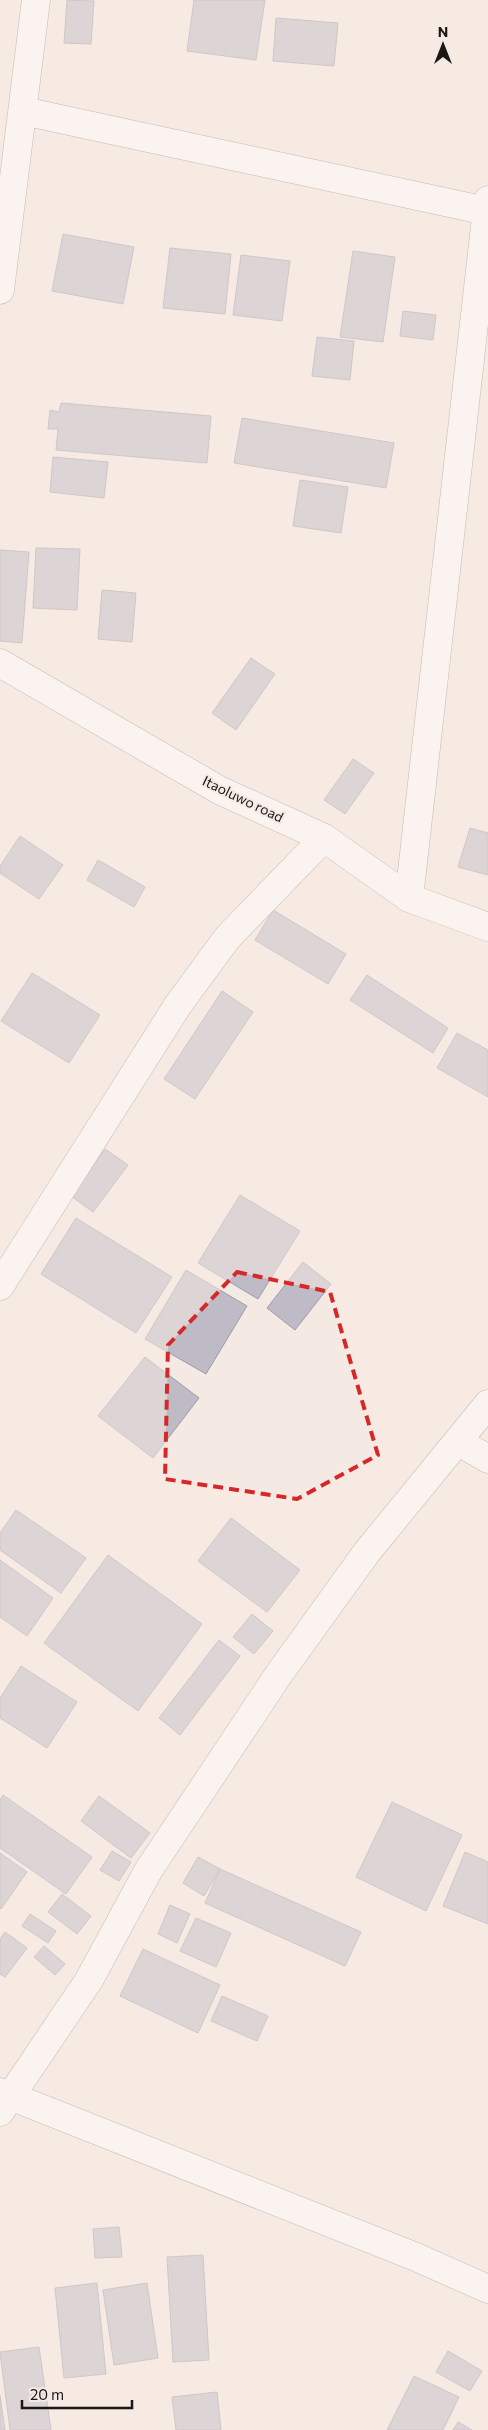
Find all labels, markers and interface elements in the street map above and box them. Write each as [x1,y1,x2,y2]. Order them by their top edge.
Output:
north arrow [418,20,468,70]
text: N [438,23,448,40]
street label: Itaoluwo road [200,772,286,825]
scale bar [22,2378,132,2410]
text: 20 m [30,2385,64,2403]

